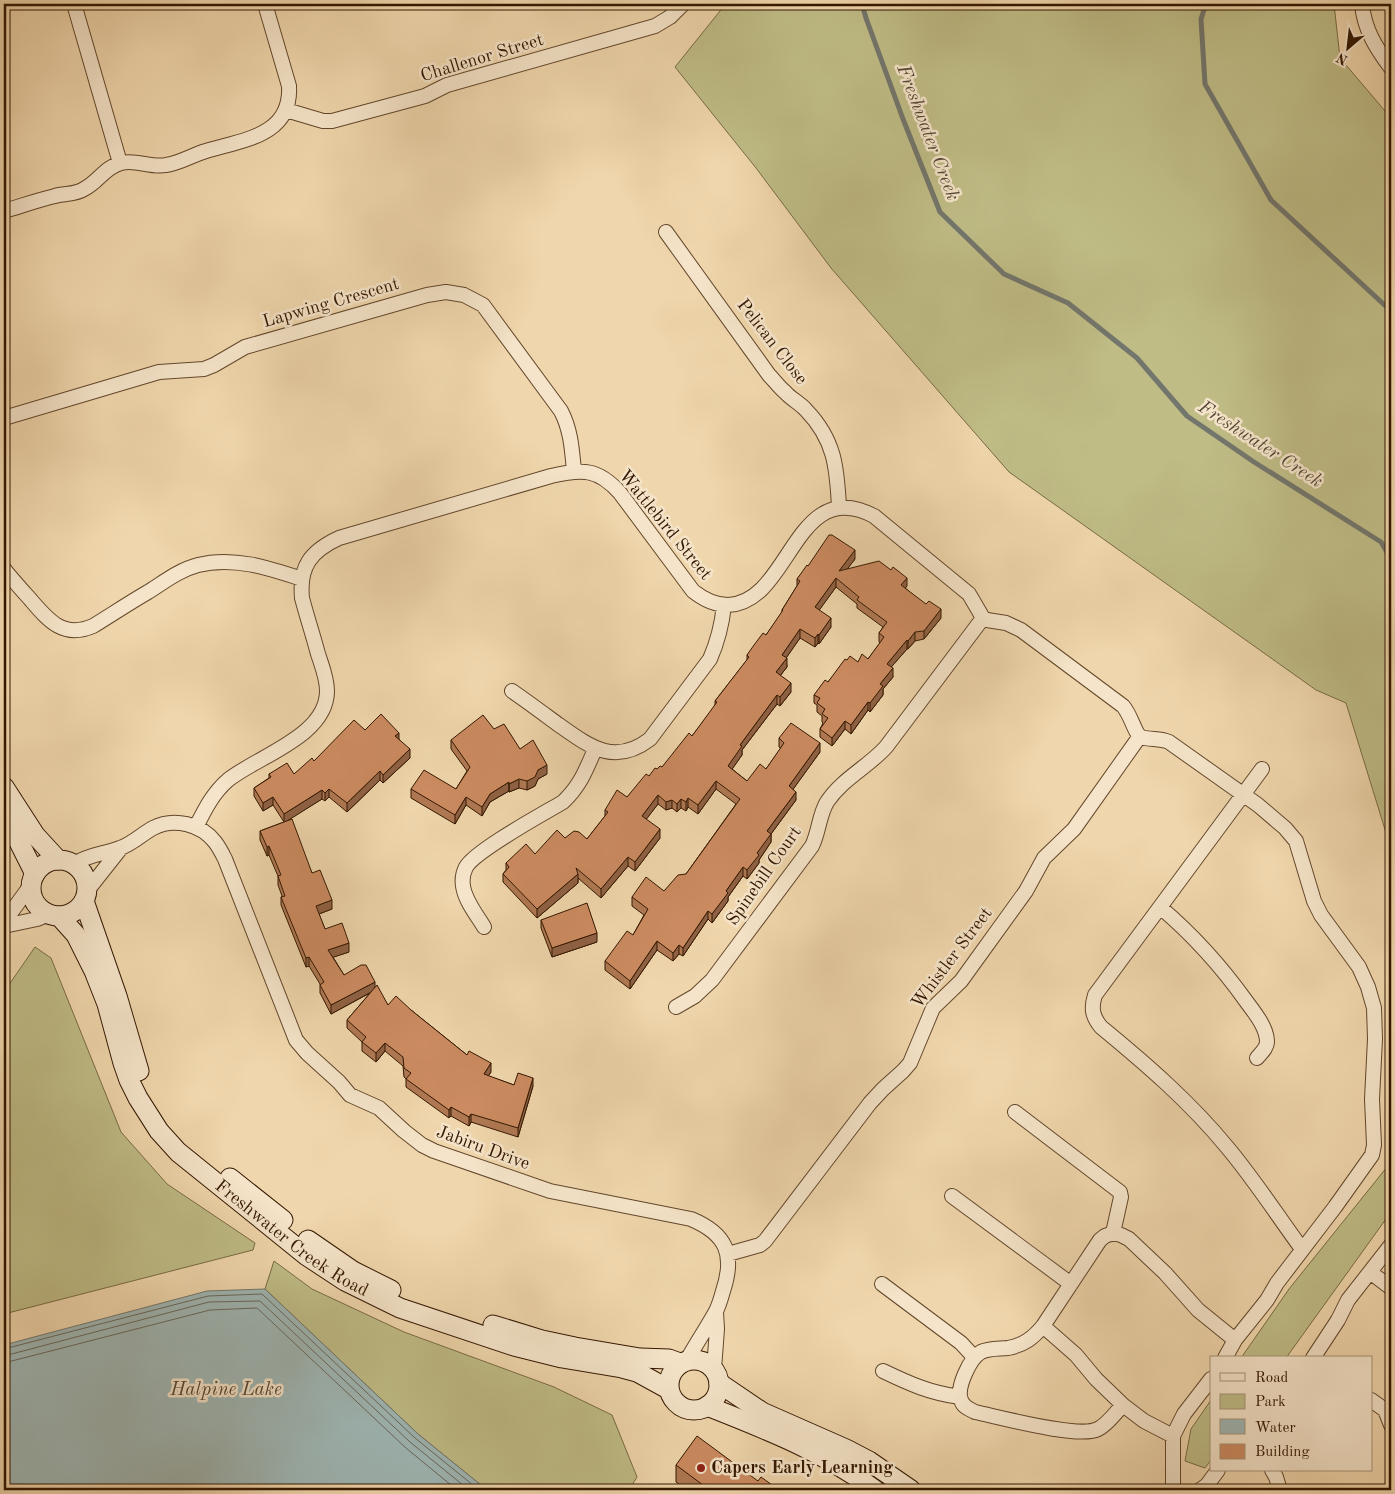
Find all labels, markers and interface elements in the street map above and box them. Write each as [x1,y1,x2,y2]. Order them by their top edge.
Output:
north arrow [1322,22,1372,72]
street label: Challenor Street [418,31,546,85]
text: N [1334,50,1350,67]
water label: Freshwater Creek [892,62,962,203]
street label: Lapwing Crescent [261,275,401,331]
street label: Pelican Close [733,296,811,388]
water label: Freshwater Creek [1194,397,1325,492]
street label: Wattlebird Street [615,466,715,584]
street label: Spinebill Court [723,823,805,929]
street label: Whistler Street [908,904,996,1012]
street label: Jabiru Drive [434,1123,532,1173]
street label: Freshwater Creek Road [212,1177,371,1300]
legend [1210,1356,1372,1472]
text: Road [1255,1371,1289,1386]
water label: Halpine Lake [169,1381,282,1400]
text: Park [1255,1395,1286,1410]
text: Water [1255,1421,1296,1436]
text: Building [1255,1445,1310,1460]
place label: Capers Early Learning [711,1459,893,1477]
marker: Capers Early Learning [695,1462,707,1474]

